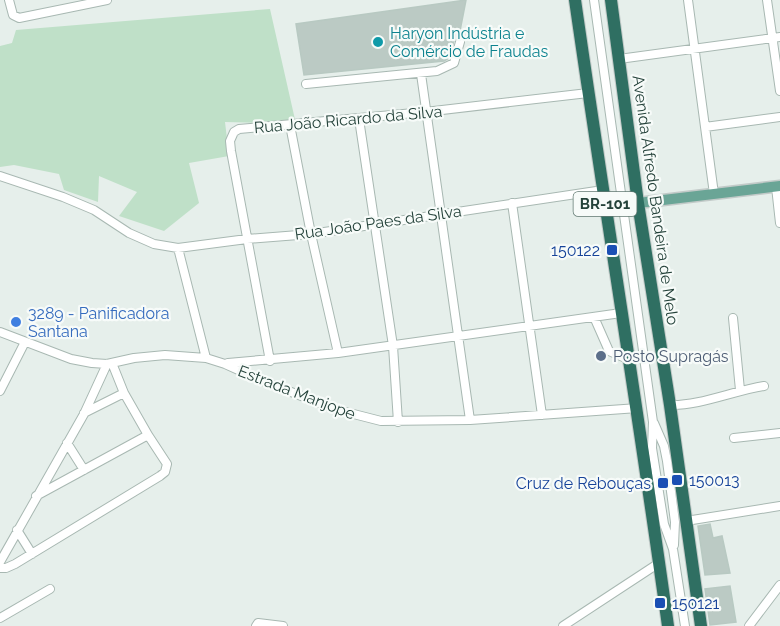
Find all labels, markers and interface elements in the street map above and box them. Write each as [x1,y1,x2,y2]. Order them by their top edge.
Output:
place label: Haryon Indústria e Comércio de Fraudas [390,24,549,61]
marker: Haryon Indústria e Comércio de Fraudas [371,35,385,49]
street label: Avenida Alfredo Bandeira de Melo [629,74,682,326]
street label: Rua João Ricardo da Silva [253,102,443,137]
road number: BR-101 [574,192,636,216]
street label: Rua João Paes da Silva [293,201,463,244]
place label: 150122 [551,241,600,260]
marker: 150122 [605,243,619,257]
place label: 3289 - Panificadora Santana [28,304,169,341]
marker: 3289 - Panificadora Santana [9,315,23,329]
place label: Posto Supragás [613,347,729,366]
marker: Posto Supragás [594,349,608,363]
street label: Estrada Manjope [235,361,358,424]
place label: 150013 [689,471,740,490]
marker: 150013 [670,473,684,487]
place label: Cruz de Rebouças [516,474,651,493]
marker: Cruz de Rebouças [656,476,670,490]
place label: 150121 [672,594,720,613]
marker: 150121 [653,596,667,610]

